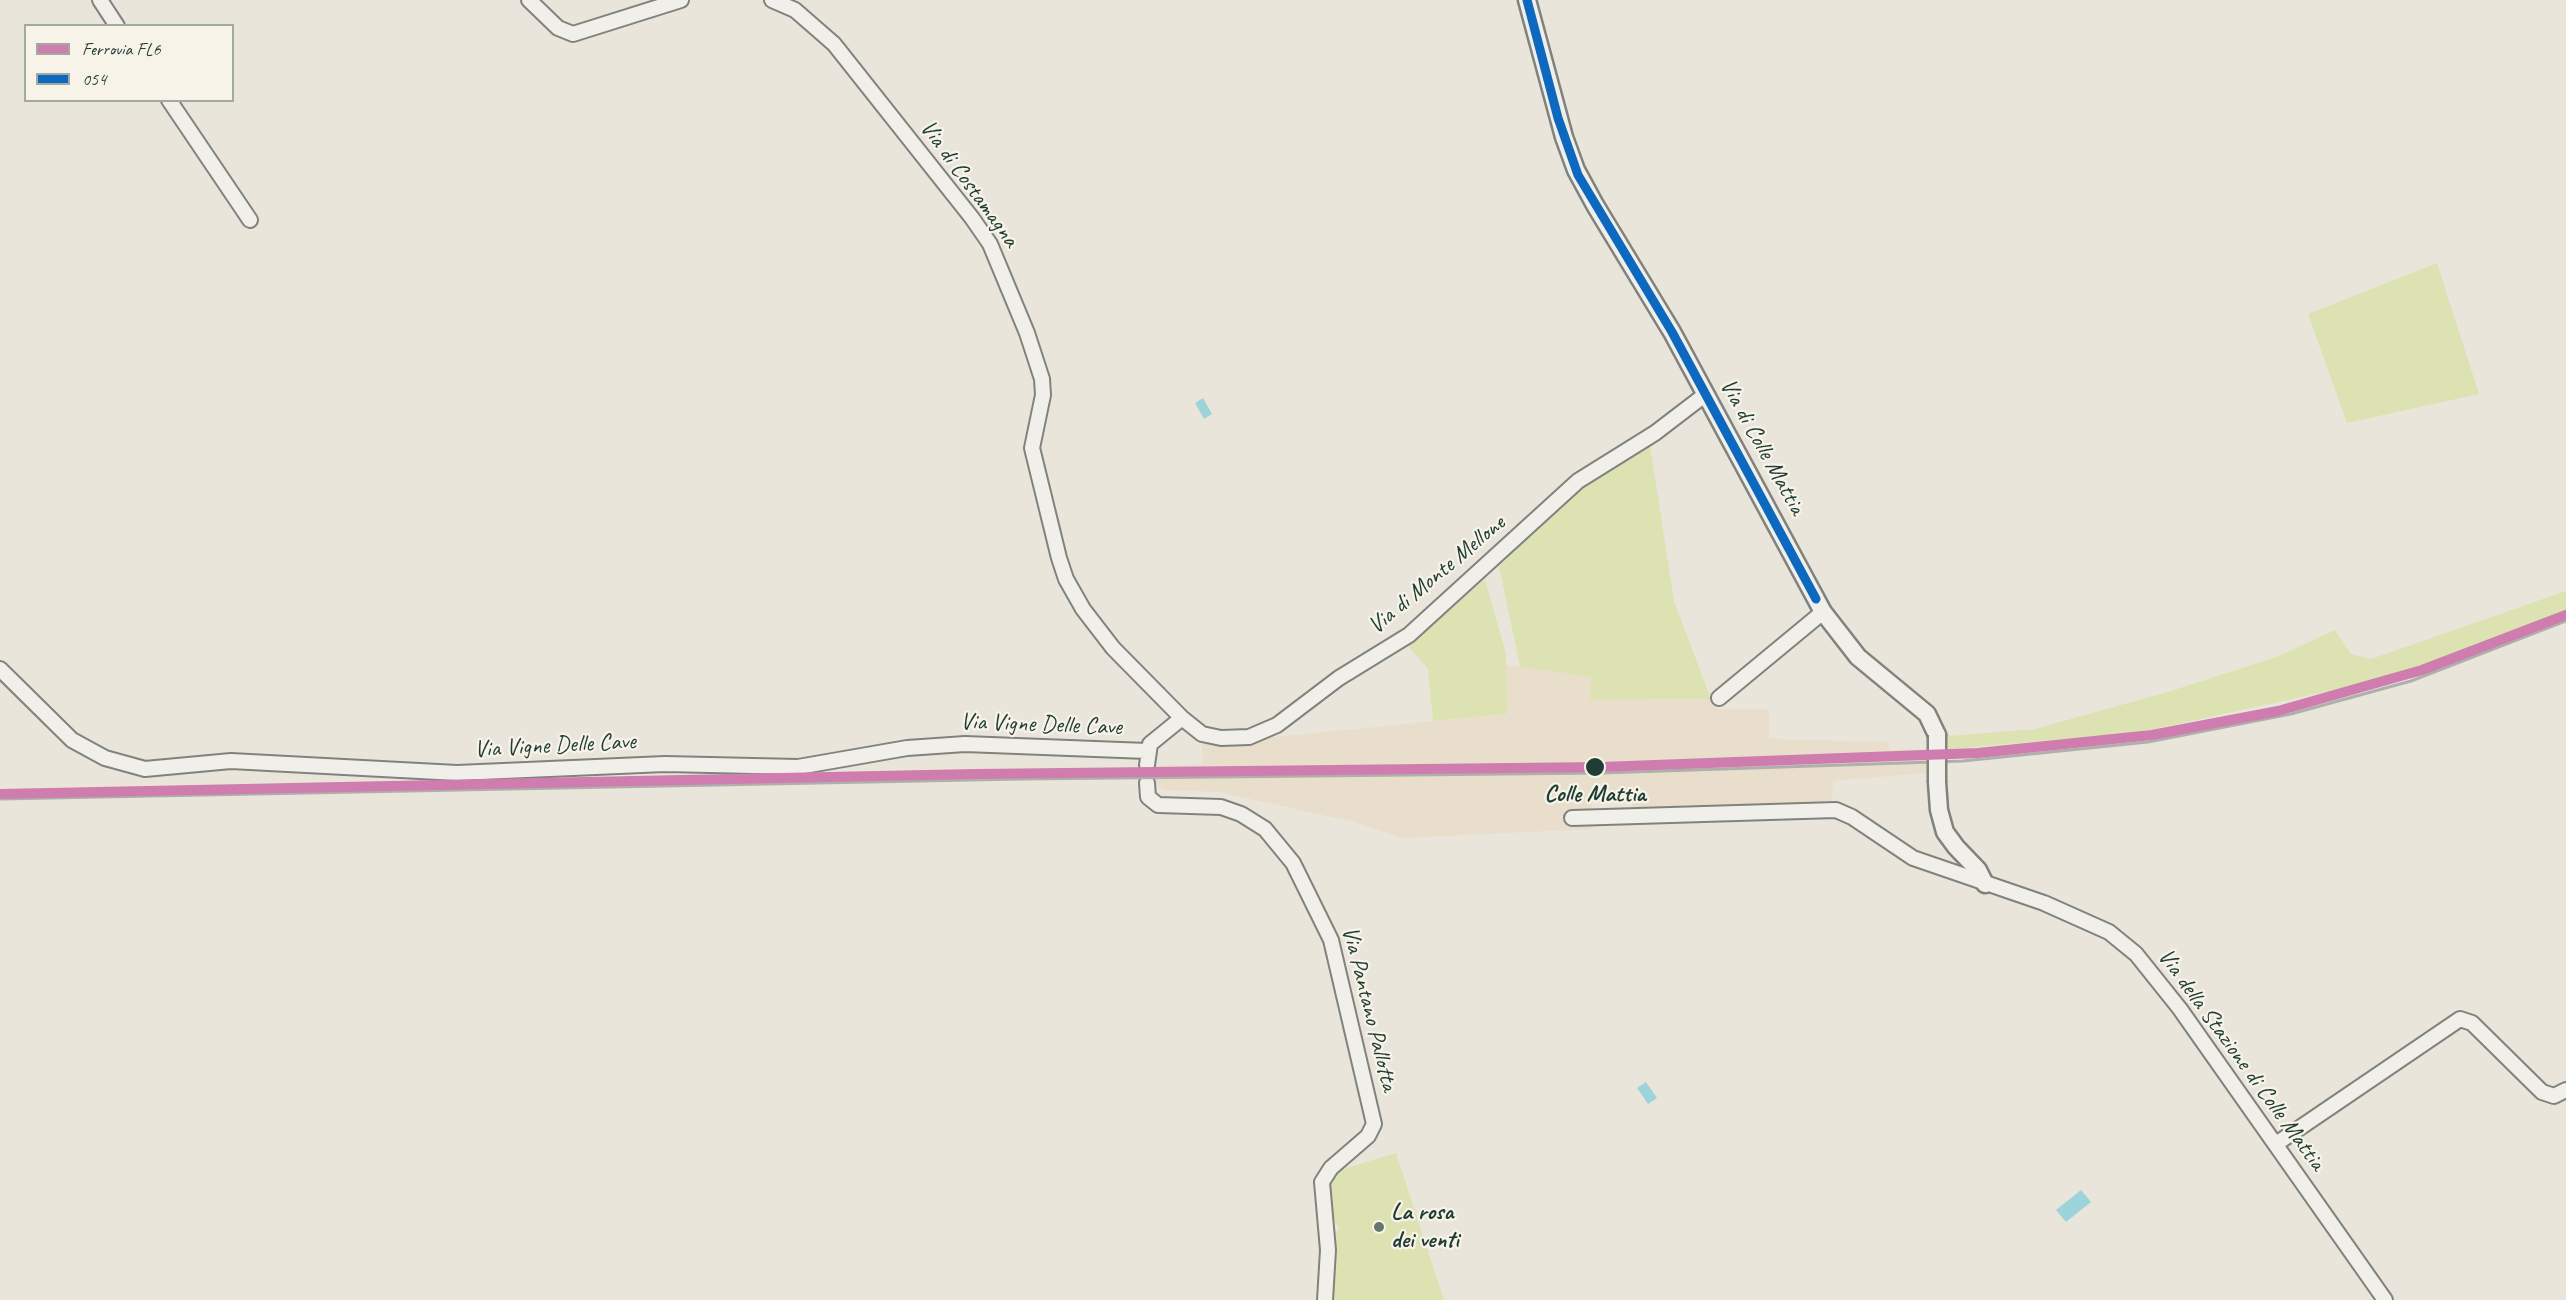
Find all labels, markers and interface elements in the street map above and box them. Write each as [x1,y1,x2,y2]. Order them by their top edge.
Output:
legend [24,24,234,102]
text: Ferrovia FL6 [82,38,161,60]
text: 054 [82,68,106,90]
street label: Via di Costamagna [913,115,1025,253]
street label: Via di Colle Mattia [1713,374,1811,520]
street label: Via di Monte Mellone [1363,509,1511,641]
street label: Via Vigne Delle Cave [960,708,1122,742]
street label: Via Vigne Delle Cave [473,727,637,765]
marker: Colle Mattia [1584,756,1606,778]
place label: Colle Mattia [1544,781,1646,809]
street label: Via Pantano Pallotta [1335,924,1403,1094]
street label: Via della Stazione di Colle Mattia [2151,943,2331,1177]
place label: La rosa dei venti [1391,1199,1459,1255]
marker: La rosa dei venti [1372,1220,1386,1234]

